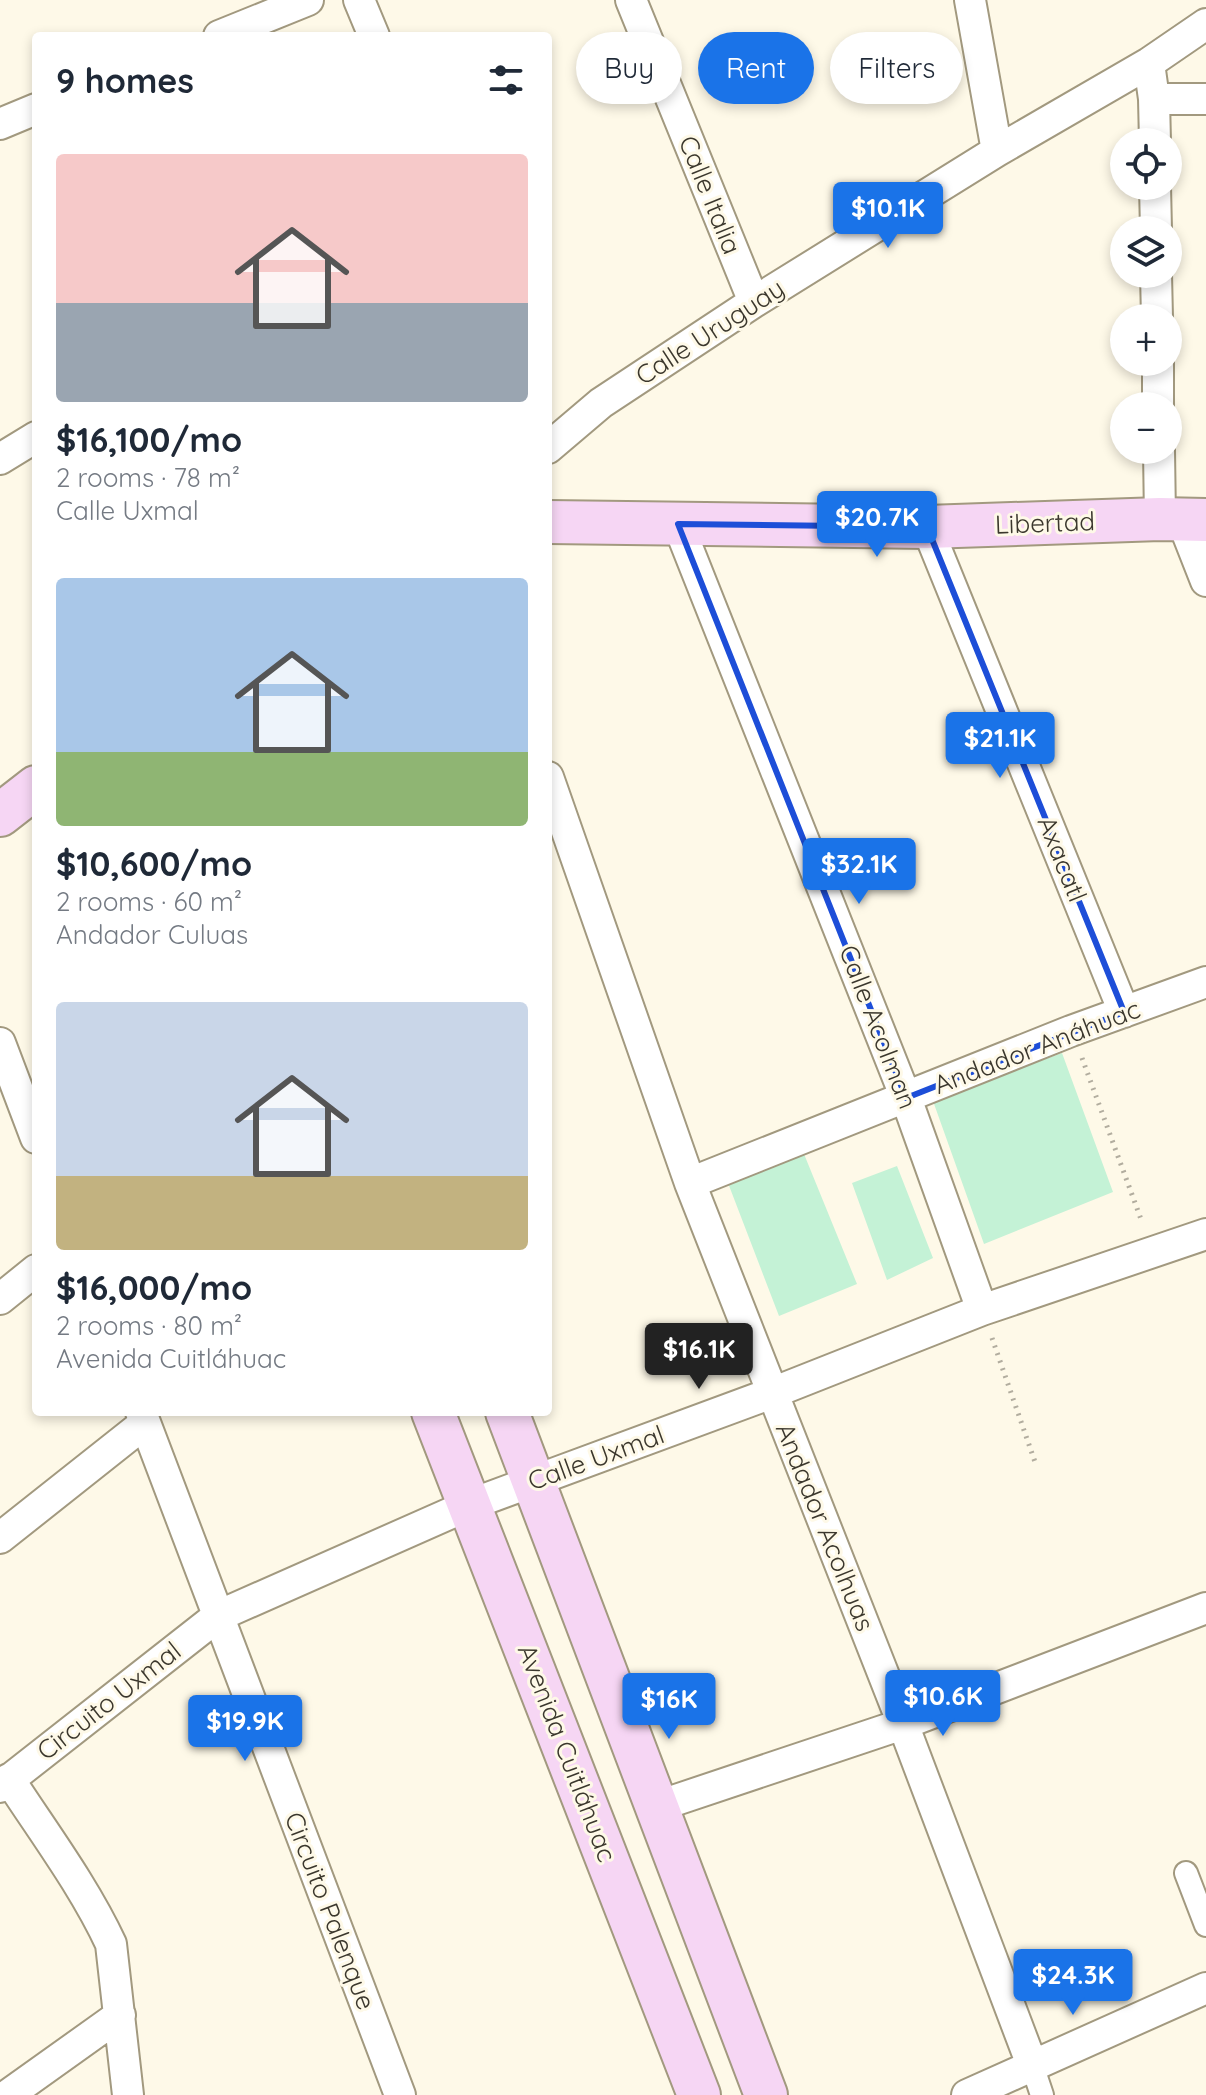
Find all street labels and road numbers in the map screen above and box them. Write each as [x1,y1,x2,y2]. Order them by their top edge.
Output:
street label: Calle Italia [672,131,749,259]
street label: Calle Uruguay [629,271,790,392]
street label: Libertad [994,504,1096,541]
street label: Axacatl [1030,811,1094,906]
street label: Calle Acolman [832,940,925,1113]
street label: Andador Anáhuac [929,992,1145,1101]
street label: Calle Uxmal [523,1418,669,1497]
street label: Andador Acolhuas [769,1418,882,1636]
street label: Circuito Uxmal [30,1634,187,1767]
street label: Avenida Cuitláhuac [511,1639,624,1866]
street label: Circuito Palenque [278,1807,383,2014]

